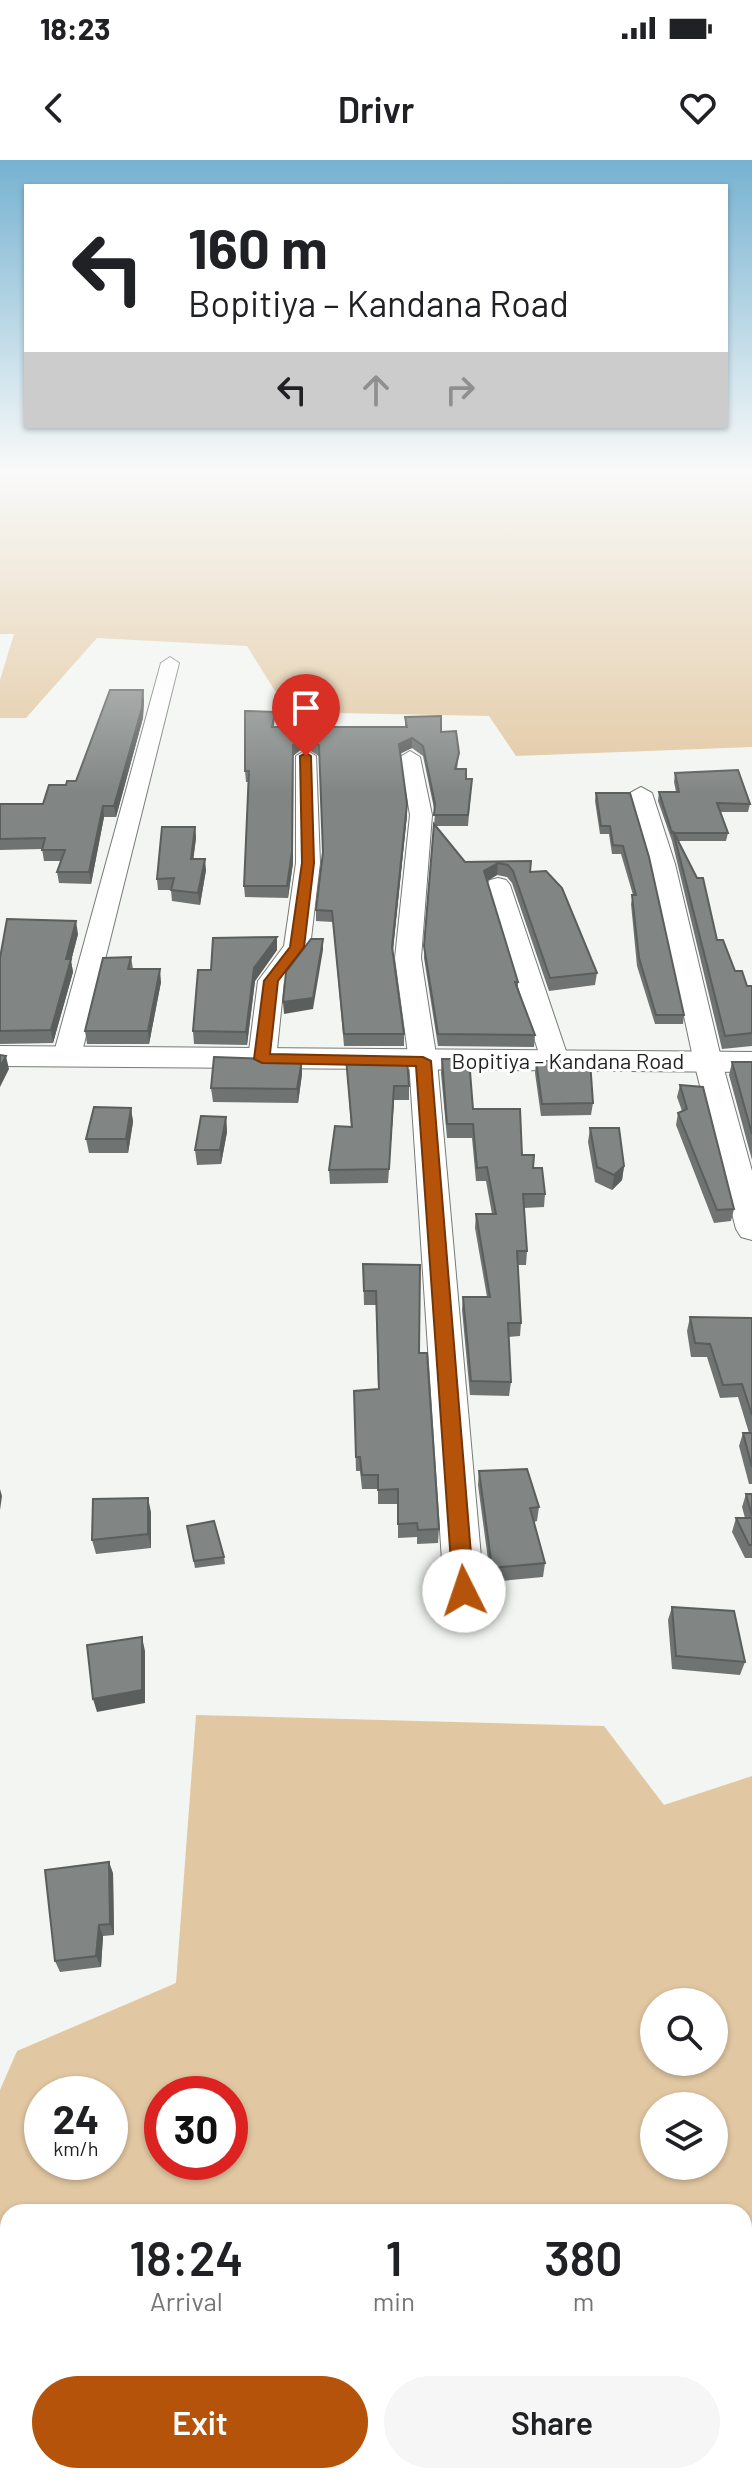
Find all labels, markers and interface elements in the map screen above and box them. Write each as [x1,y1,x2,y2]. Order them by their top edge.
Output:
text: 18:23 [40,10,110,46]
icon: back [32,86,76,130]
icon: heart [676,86,720,130]
text: Drivr [338,87,414,130]
text: 160 m [188,213,328,280]
icon: left [56,216,160,320]
text: Bopitiya – Kandana Road [188,281,569,324]
icon: left [270,368,314,412]
icon: ahead [354,368,398,412]
icon: right [438,368,482,412]
pin [272,674,340,756]
icon: arrive [284,686,328,730]
street label: Bopitiya – Kandana Road [452,1047,684,1073]
position arrow [422,1549,506,1633]
map controls [640,1988,728,2180]
button: search [640,1988,728,2076]
speed limit sign: 30 [144,2076,248,2180]
button: layers [640,2092,728,2180]
text: 24 [53,2094,99,2142]
text: km/h [53,2136,99,2160]
text: 18:24 [129,2228,243,2286]
text: 1 [385,2228,402,2286]
text: 380 [544,2228,623,2286]
text: Arrival [150,2285,223,2316]
text: min [373,2285,415,2316]
text: m [573,2285,594,2316]
button: Exit [32,2376,368,2468]
button: Share [384,2376,720,2468]

